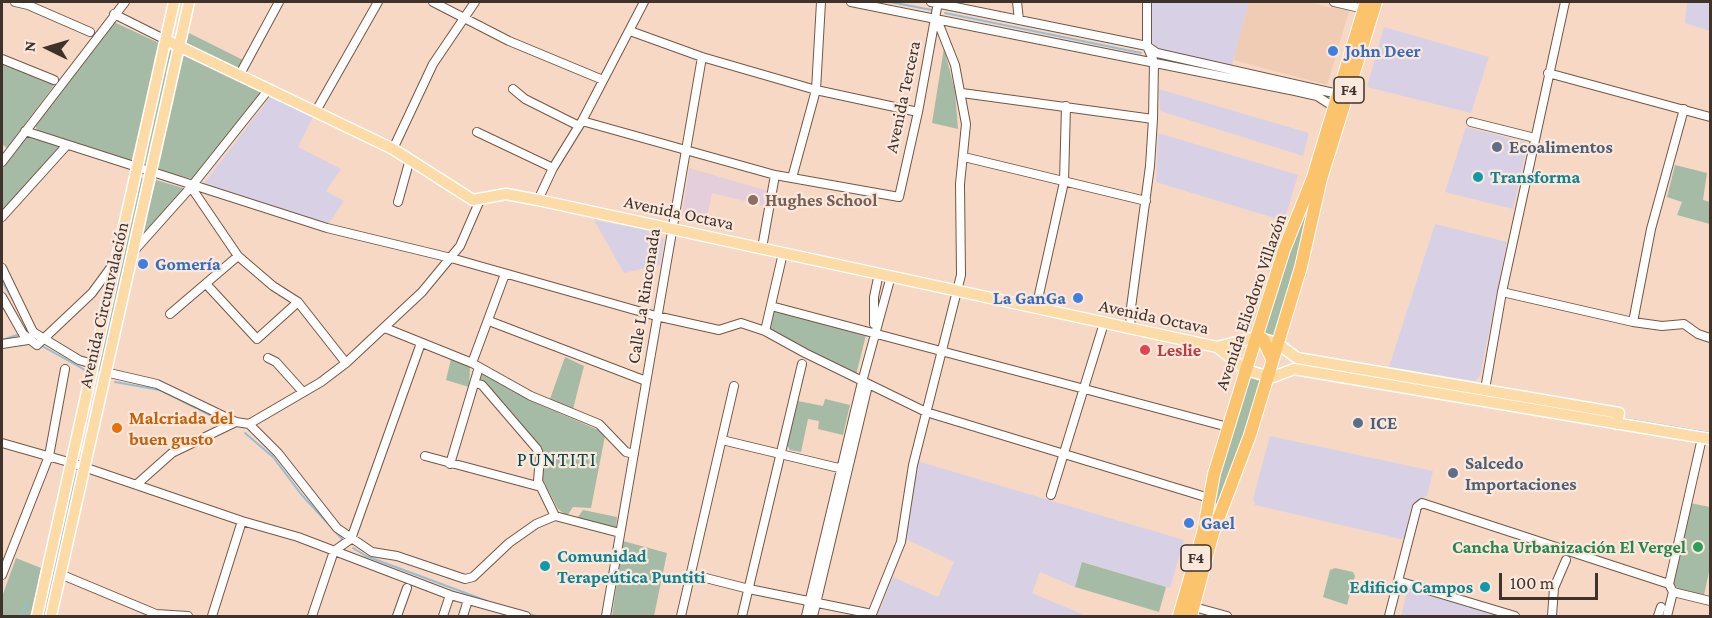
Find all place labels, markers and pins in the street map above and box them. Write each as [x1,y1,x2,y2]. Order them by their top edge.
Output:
place label: John Deer [1345,40,1421,62]
marker: John Deer [1326,44,1340,58]
place label: Ecoalimentos [1509,136,1613,158]
marker: Ecoalimentos [1490,140,1504,154]
place label: Transforma [1490,166,1580,188]
marker: Transforma [1471,170,1485,184]
place label: Hughes School [765,189,877,211]
marker: Hughes School [746,193,760,207]
place label: Gomería [155,253,221,275]
marker: Gomería [136,257,150,271]
place label: La GanGa [993,287,1066,309]
marker: La GanGa [1071,291,1085,305]
place label: Leslie [1157,339,1201,361]
marker: Leslie [1138,343,1152,357]
place label: Malcriada del buen gusto [129,407,233,450]
place label: ICE [1370,412,1397,434]
marker: ICE [1351,416,1365,430]
marker: Malcriada del buen gusto [110,421,124,435]
place label: Salcedo Importaciones [1465,452,1577,494]
marker: Salcedo Importaciones [1446,466,1460,480]
place label: Gael [1201,512,1235,534]
marker: Gael [1182,516,1196,530]
place label: Cancha Urbanización El Vergel [1452,536,1686,558]
marker: Cancha Urbanización El Vergel [1691,540,1705,554]
place label: Comunidad Terapeútica Puntiti [557,545,706,588]
marker: Comunidad Terapeútica Puntiti [538,559,552,573]
place label: Edificio Campos [1350,576,1473,598]
marker: Edificio Campos [1478,580,1492,594]

